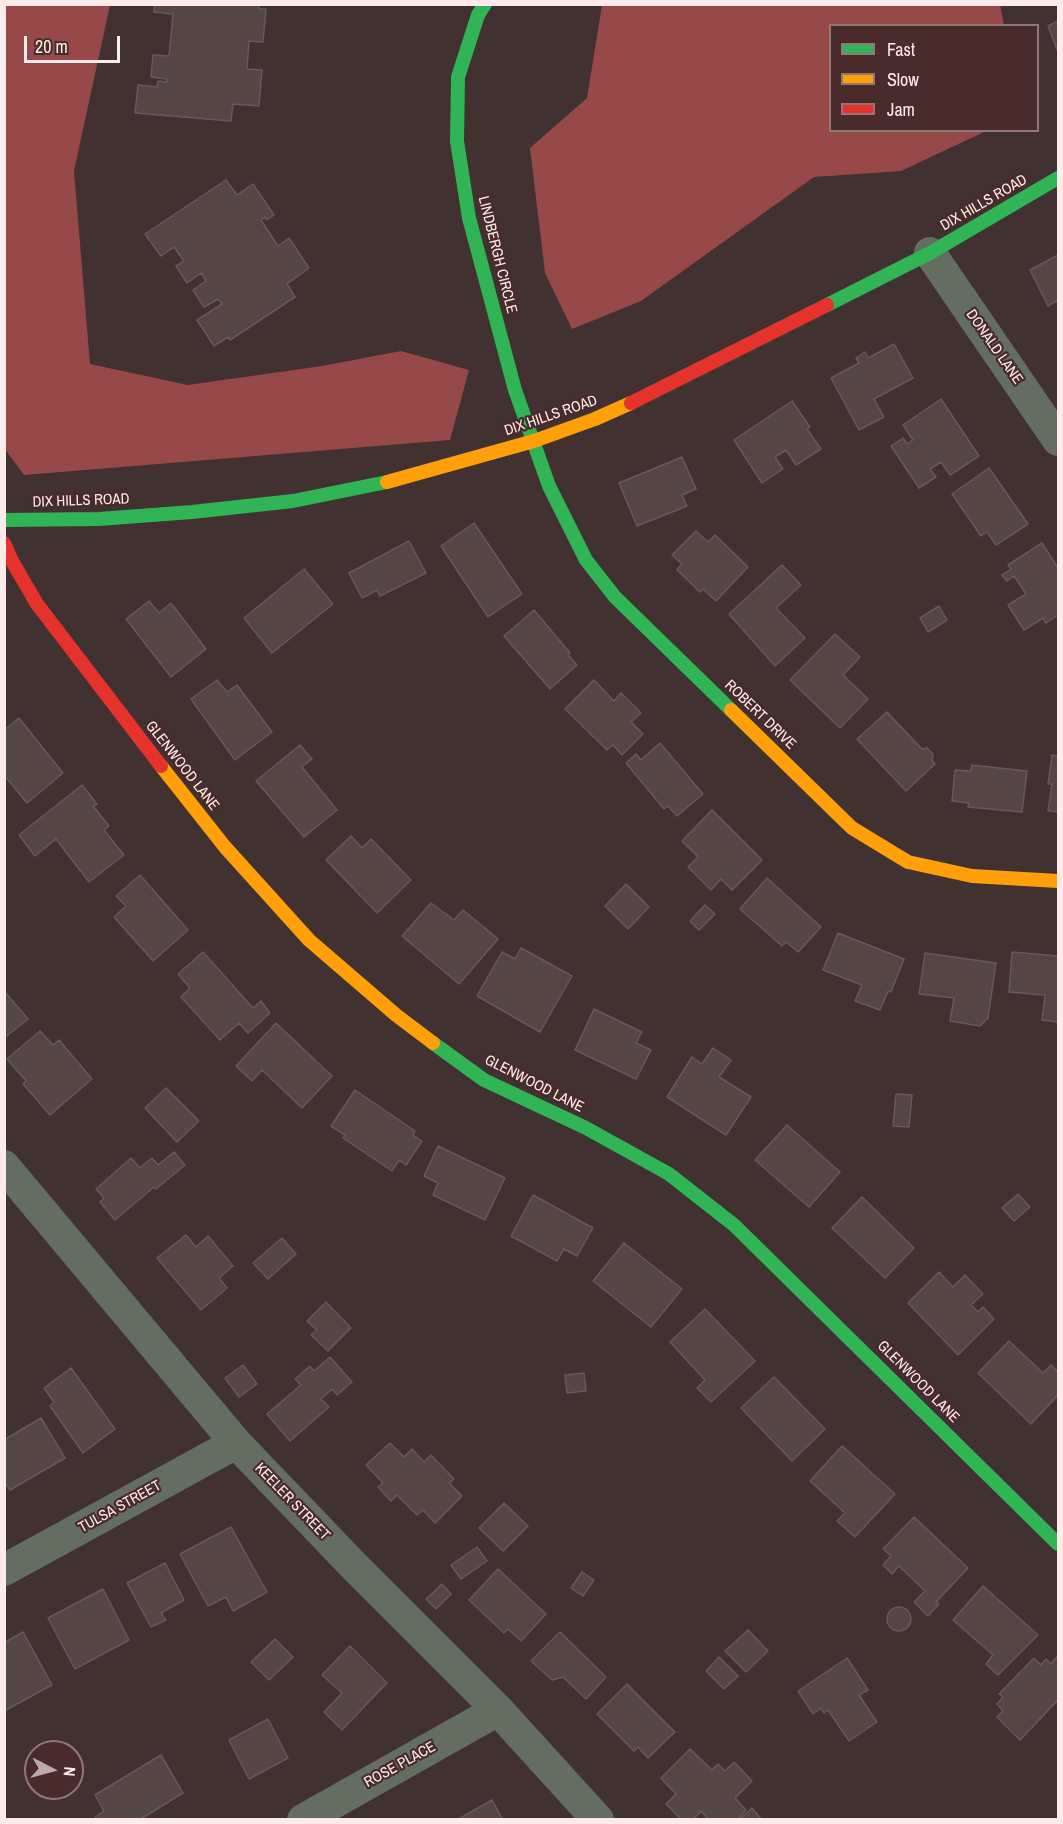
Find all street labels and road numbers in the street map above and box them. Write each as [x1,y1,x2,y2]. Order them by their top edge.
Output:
street label: DIX HILLS ROAD [937,171,1031,235]
street label: LINDBERGH CIRCLE [474,194,520,316]
street label: DONALD LANE [962,306,1026,388]
street label: DIX HILLS ROAD [502,392,600,440]
street label: DIX HILLS ROAD [32,490,130,512]
street label: ROBERT DRIVE [721,677,799,753]
street label: GLENWOOD LANE [141,718,223,814]
street label: GLENWOOD LANE [481,1051,587,1117]
street label: GLENWOOD LANE [873,1337,963,1427]
street label: KEELER STREET [251,1460,333,1544]
street label: TULSA STREET [76,1477,164,1537]
street label: ROSE PLACE [361,1738,439,1792]

